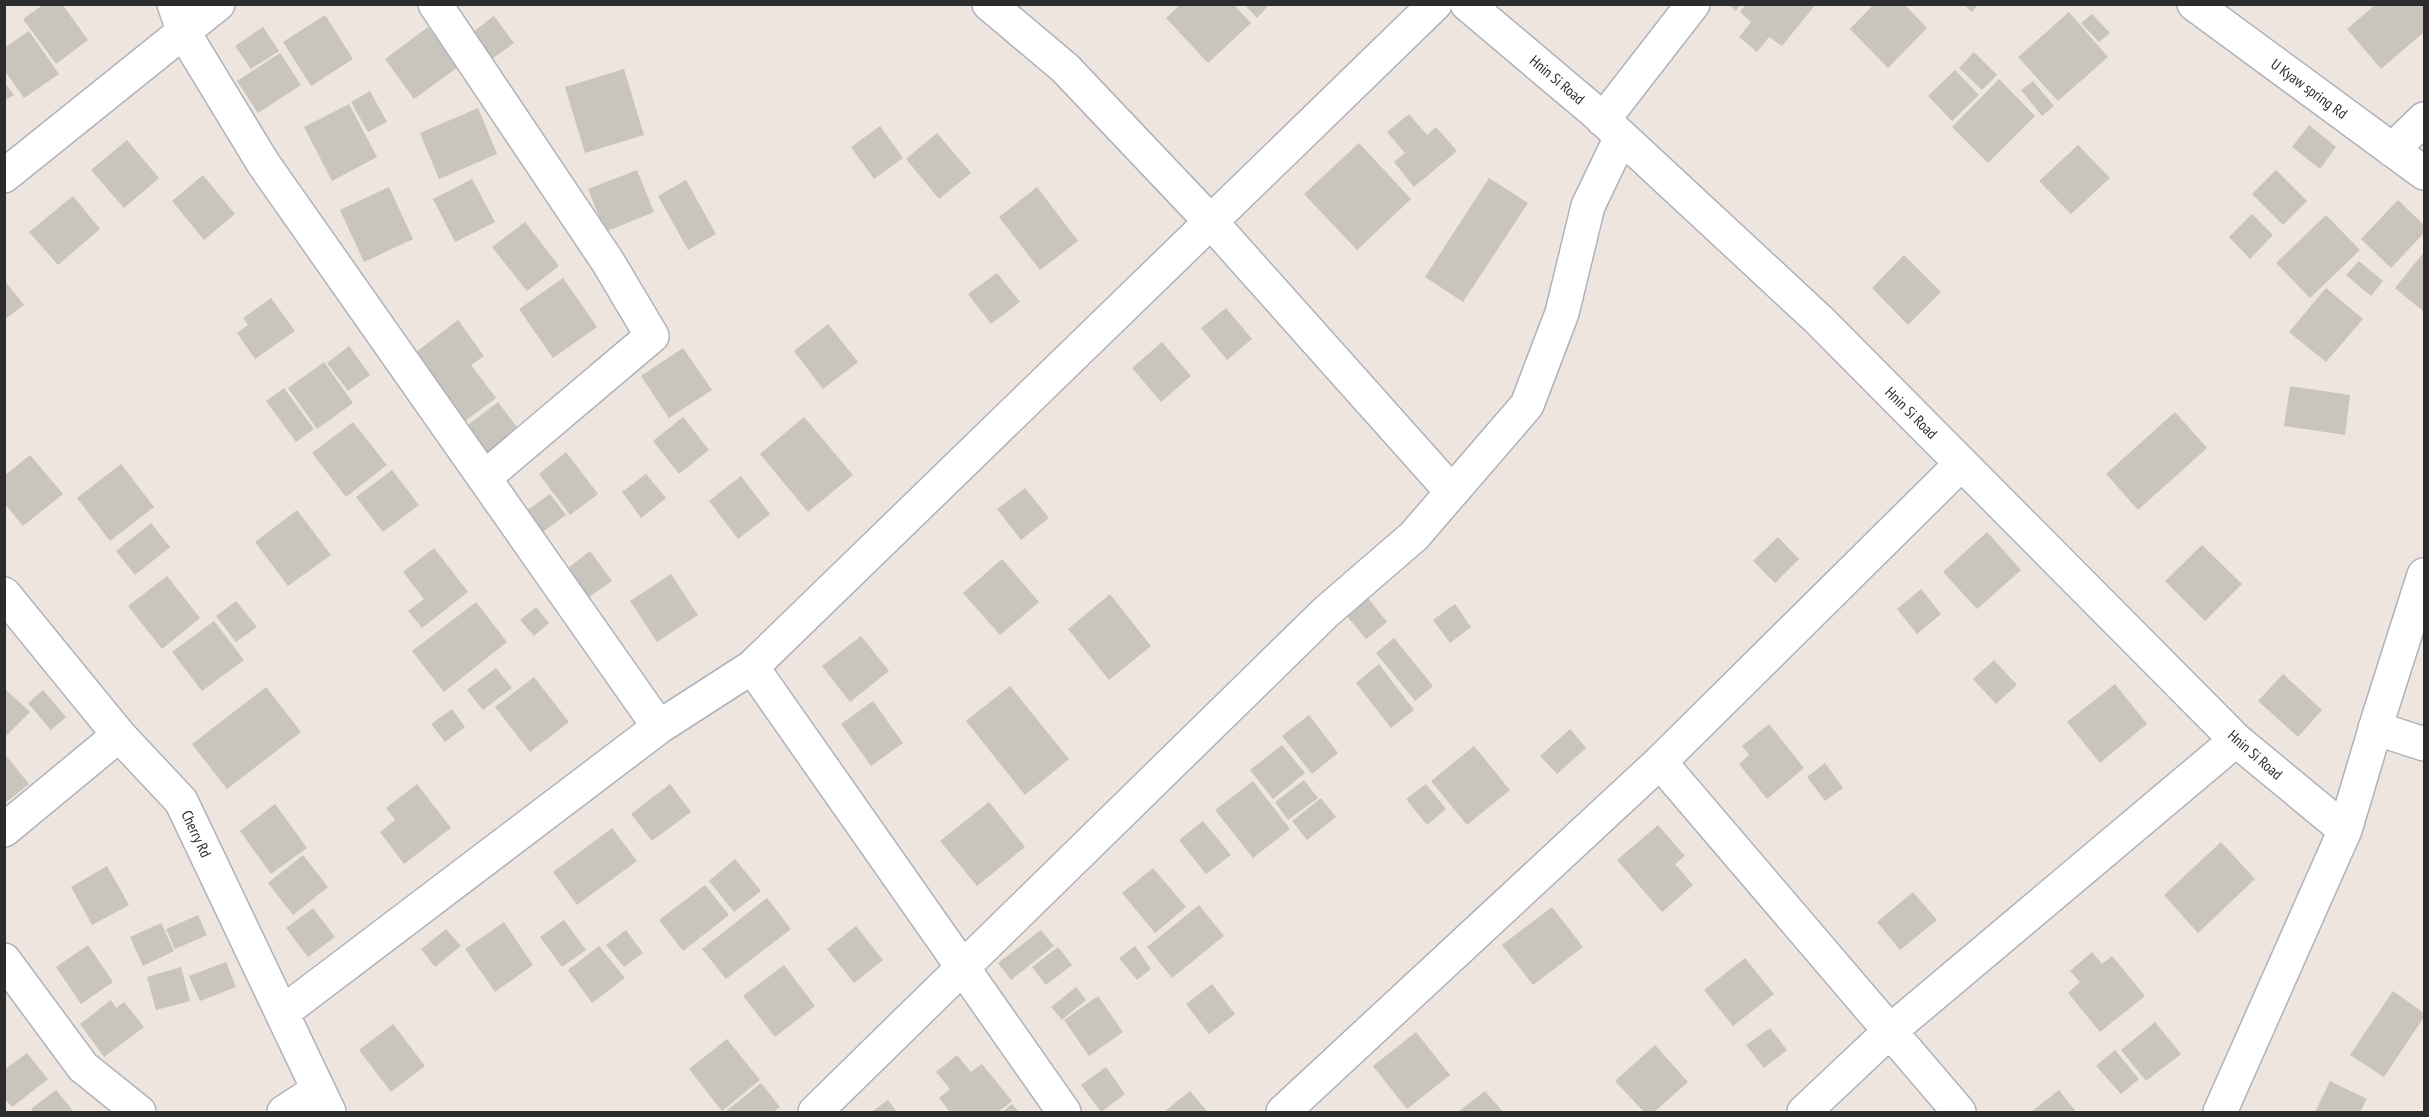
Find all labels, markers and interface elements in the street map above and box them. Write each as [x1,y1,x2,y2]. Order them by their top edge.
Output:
street label: Hnin Si Road [1526,51,1589,108]
street label: U Kyaw spring Rd [2267,54,2351,123]
street label: Hnin Si Road [1881,383,1941,443]
street label: Hnin Si Road [2224,726,2287,783]
street label: Cherry Rd [177,807,216,860]

